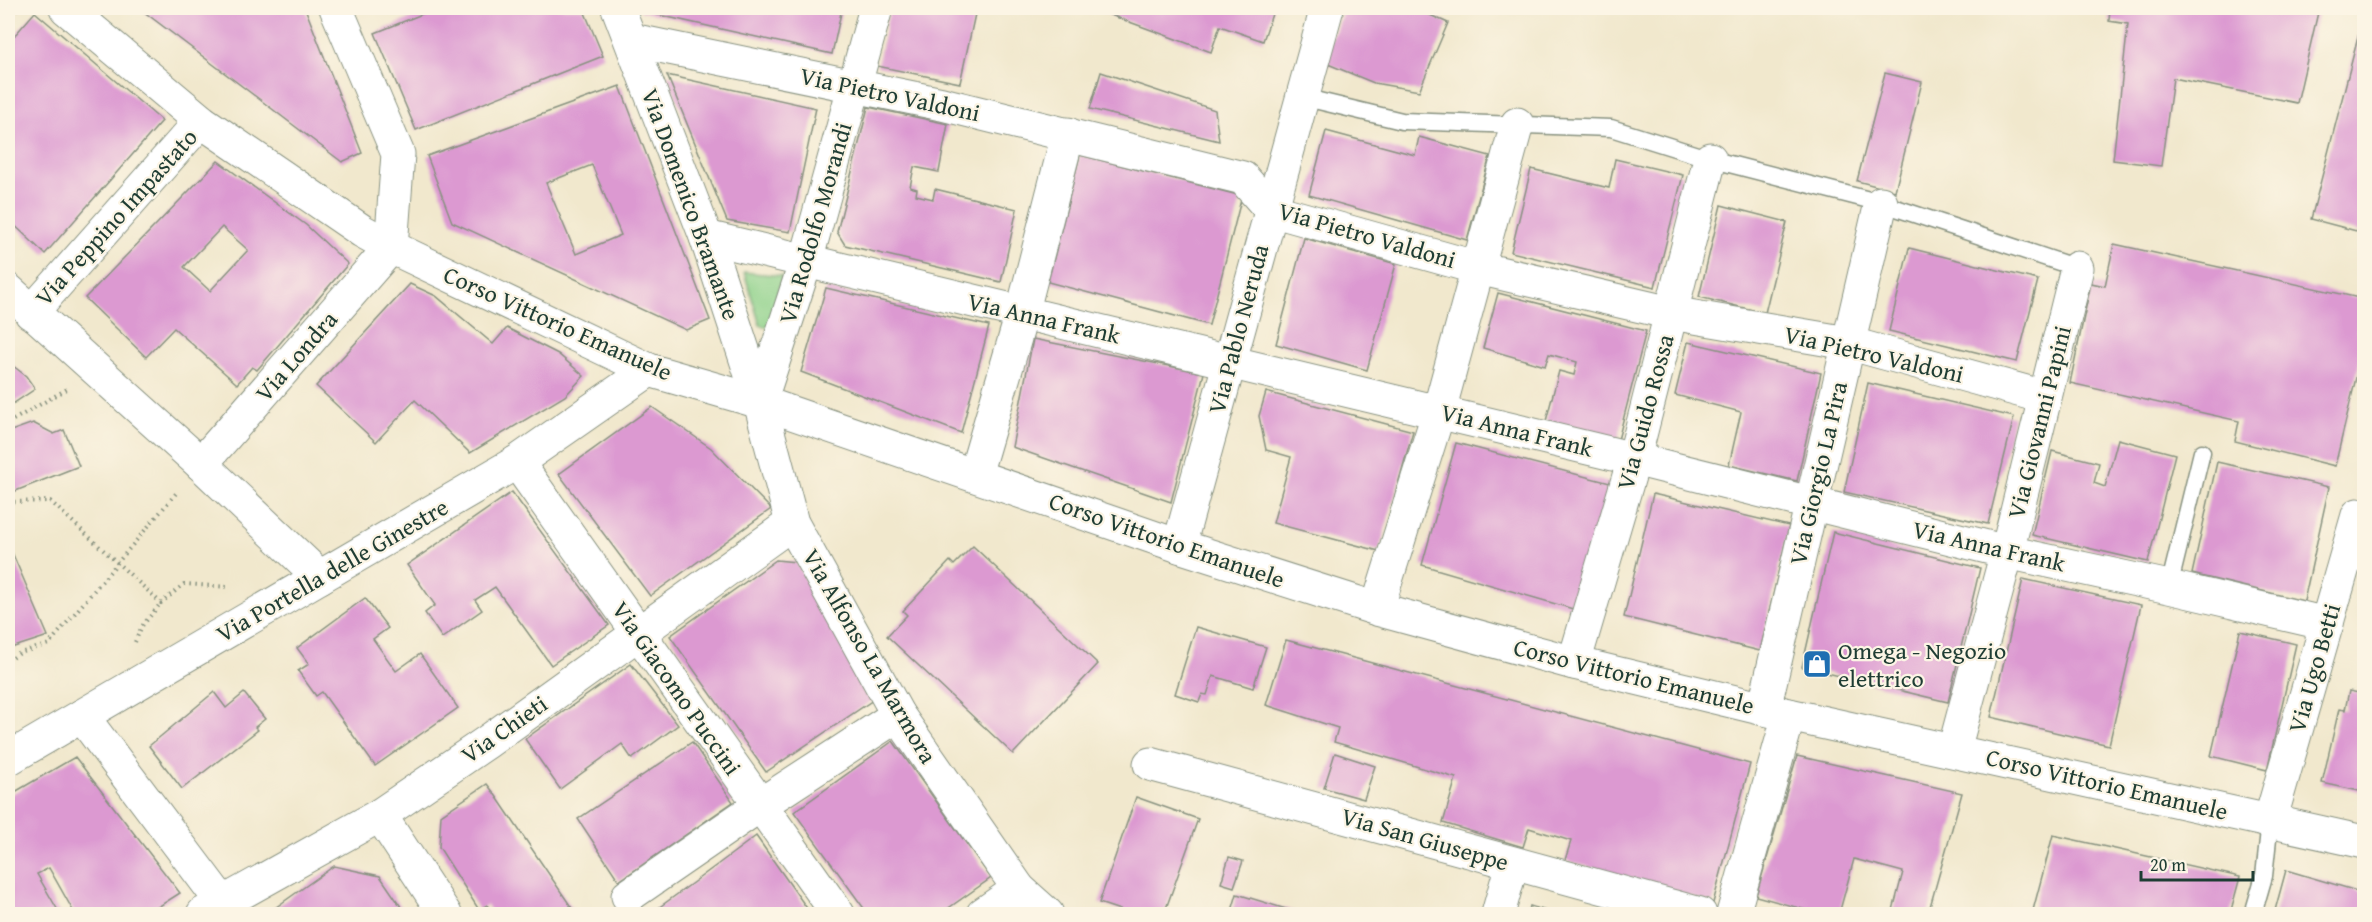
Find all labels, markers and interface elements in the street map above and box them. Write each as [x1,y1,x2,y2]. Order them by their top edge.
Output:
street label: Via Pietro Valdoni [797,58,983,130]
street label: Via Domenico Bramante [633,83,749,325]
street label: Via Rodolfo Morandi [769,118,861,328]
street label: Via Peppino Impastato [27,120,205,314]
street label: Via Pietro Valdoni [1274,193,1460,277]
street label: Via Pablo Neruda [1199,240,1278,418]
street label: Corso Vittorio Emanuele [438,257,678,389]
street label: Via Anna Frank [964,283,1125,353]
street label: Via Londra [247,302,346,409]
street label: Via Pietro Valdoni [1781,316,1967,392]
street label: Via Giovanni Papini [1998,322,2080,522]
street label: Via Guido Rossa [1607,330,1683,494]
street label: Via Giorgio La Pira [1780,377,1856,568]
street label: Via Anna Frank [1437,394,1598,466]
street label: Corso Vittorio Emanuele [1045,483,1289,597]
street label: Via Portella delle Ginestre [210,489,454,651]
street label: Via Anna Frank [1909,511,2070,581]
street label: Via Alfonso La Marmora [794,542,946,771]
street label: Via Giacomo Puccini [604,594,750,782]
street label: Via Ugo Betti [2279,599,2349,737]
street label: Corso Vittorio Emanuele [1510,629,1758,723]
place label: Omega - Negozio elettrico [1838,633,2006,696]
shop icon: Omega - Negozio elettrico [1801,648,1833,680]
street label: Via Chieti [453,686,555,772]
street label: Corso Vittorio Emanuele [1983,739,2231,829]
street label: Via San Giuseppe [1337,798,1513,880]
scale bar [2141,844,2254,882]
text: 20 m [2150,851,2186,878]

